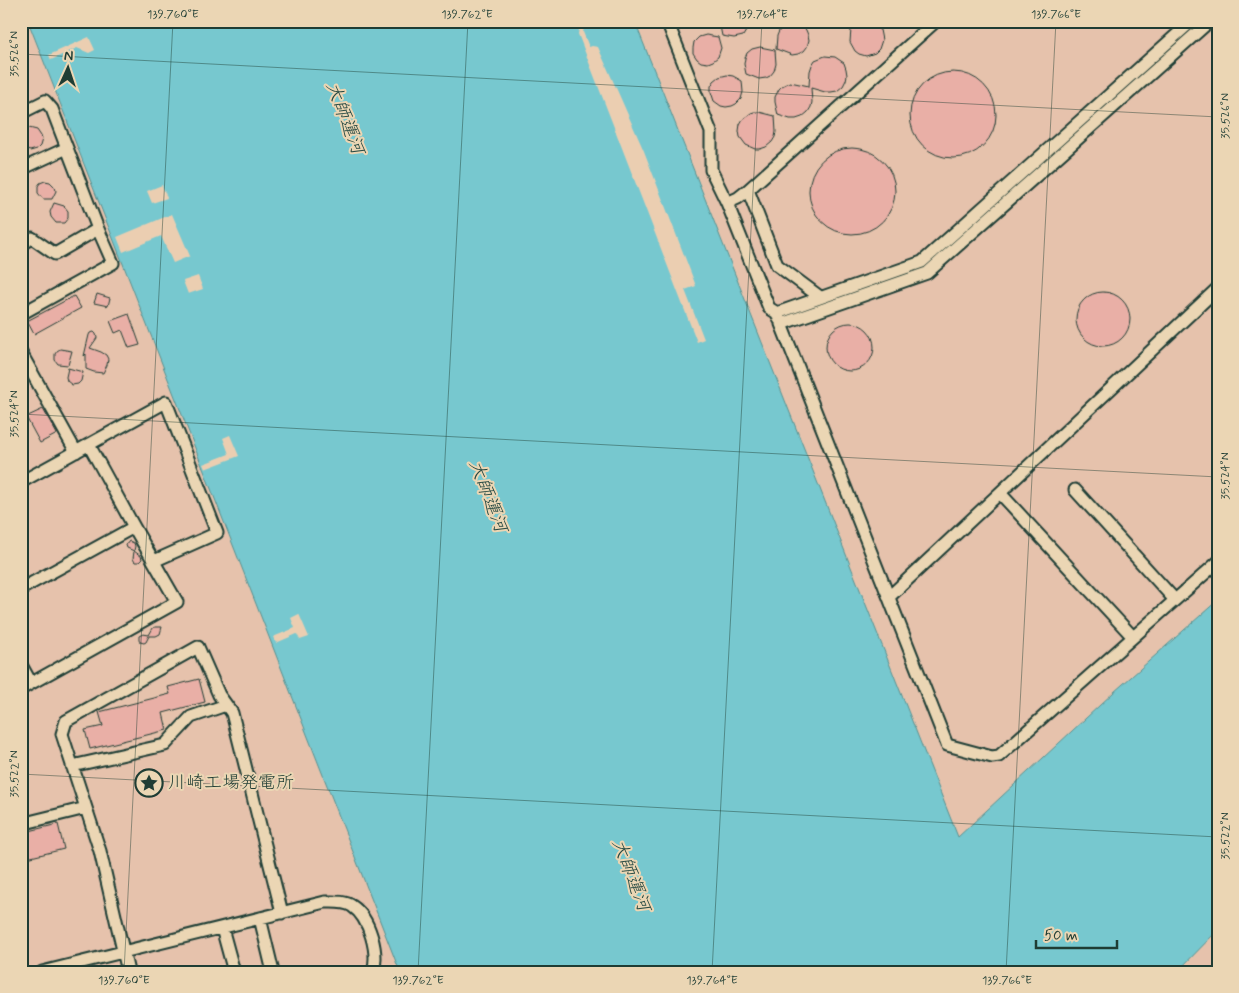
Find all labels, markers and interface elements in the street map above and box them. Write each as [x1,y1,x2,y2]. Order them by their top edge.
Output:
text: 139.760°E [147,7,199,23]
text: 139.762°E [441,7,493,23]
text: 139.764°E [736,7,788,23]
text: 139.766°E [1031,7,1081,23]
text: 35.526°N [7,31,23,77]
north arrow [42,42,92,92]
text: N [63,47,74,65]
water label: 大師運河 [320,78,371,161]
text: 35.526°N [1218,93,1234,139]
text: 35.524°N [7,390,23,438]
text: 35.524°N [1218,452,1234,500]
water label: 大師運河 [463,456,514,539]
text: 35.522°N [7,750,23,798]
place icon: 川崎工場発電所 [134,768,164,798]
place label: 川崎工場発電所 [168,771,294,795]
text: 35.522°N [1218,812,1234,860]
water label: 大師運河 [606,835,657,918]
scale bar [1036,918,1118,950]
text: 50 m [1044,926,1078,946]
text: 139.760°E [98,973,150,989]
text: 139.762°E [392,973,444,989]
text: 139.764°E [686,973,738,989]
text: 139.766°E [982,973,1032,989]

